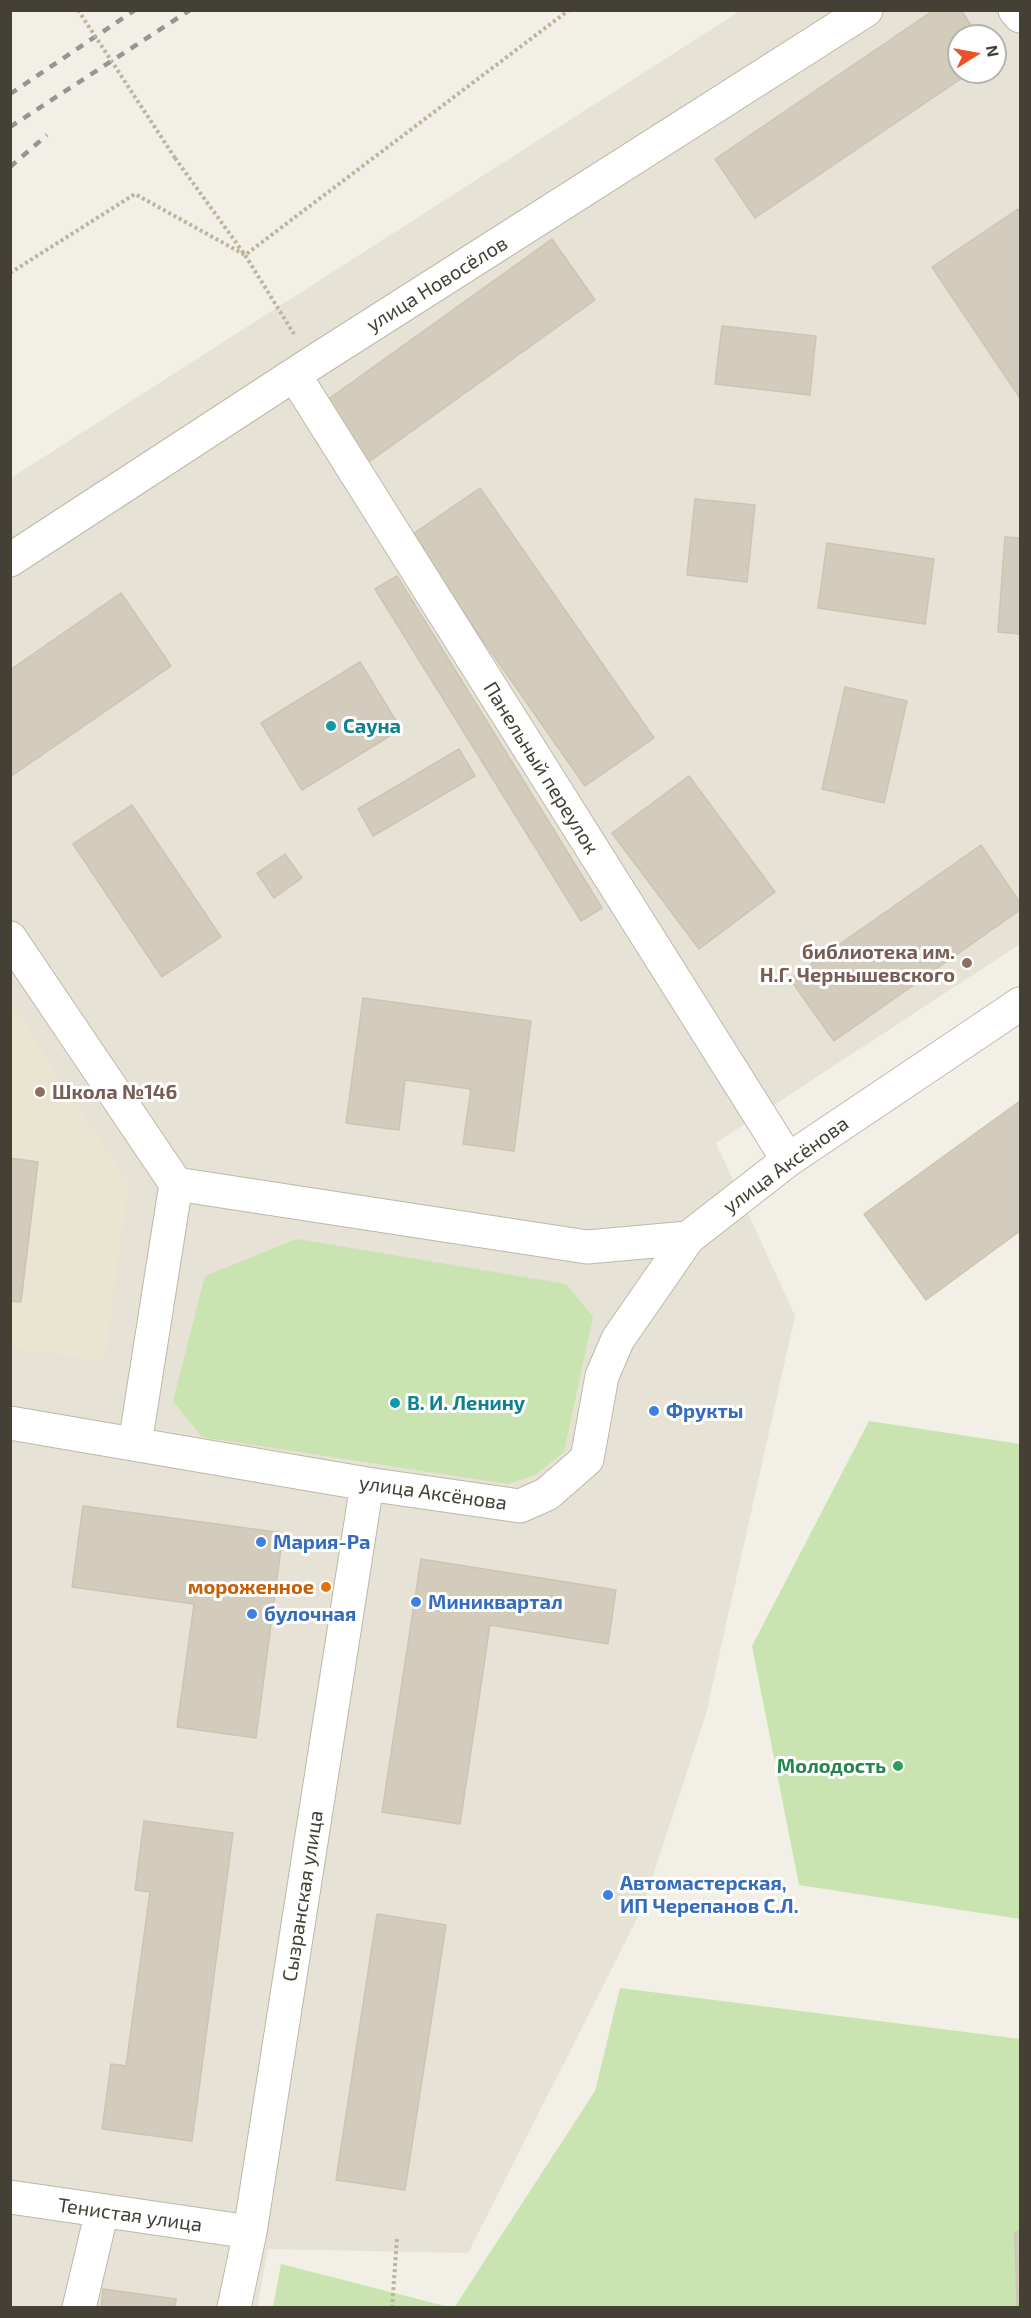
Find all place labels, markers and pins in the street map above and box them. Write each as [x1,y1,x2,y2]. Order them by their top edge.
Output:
place label: Сауна [343,714,401,738]
marker: Сауна [324,719,338,733]
place label: библиотека им. Н.Г. Чернышевского [760,940,955,987]
marker: библиотека им. Н.Г. Чернышевского [960,956,974,970]
place label: Школа №146 [52,1080,177,1104]
marker: Школа №146 [33,1085,47,1099]
place label: В. И. Ленину [407,1391,525,1415]
marker: В. И. Ленину [388,1396,402,1410]
place label: Фрукты [666,1399,743,1423]
marker: Фрукты [647,1404,661,1418]
place label: Мария-Ра [273,1530,371,1554]
marker: Мария-Ра [254,1535,268,1549]
place label: мороженное [188,1575,314,1599]
marker: мороженное [319,1580,333,1594]
place label: Миниквартал [428,1590,563,1614]
marker: Миниквартал [409,1595,423,1609]
place label: булочная [264,1602,356,1626]
marker: булочная [245,1607,259,1621]
place label: Молодость [777,1754,886,1778]
marker: Молодость [891,1759,905,1773]
place label: Автомастерская, ИП Черепанов С.Л. [620,1871,799,1918]
marker: Автомастерская, ИП Черепанов С.Л. [601,1888,615,1902]

